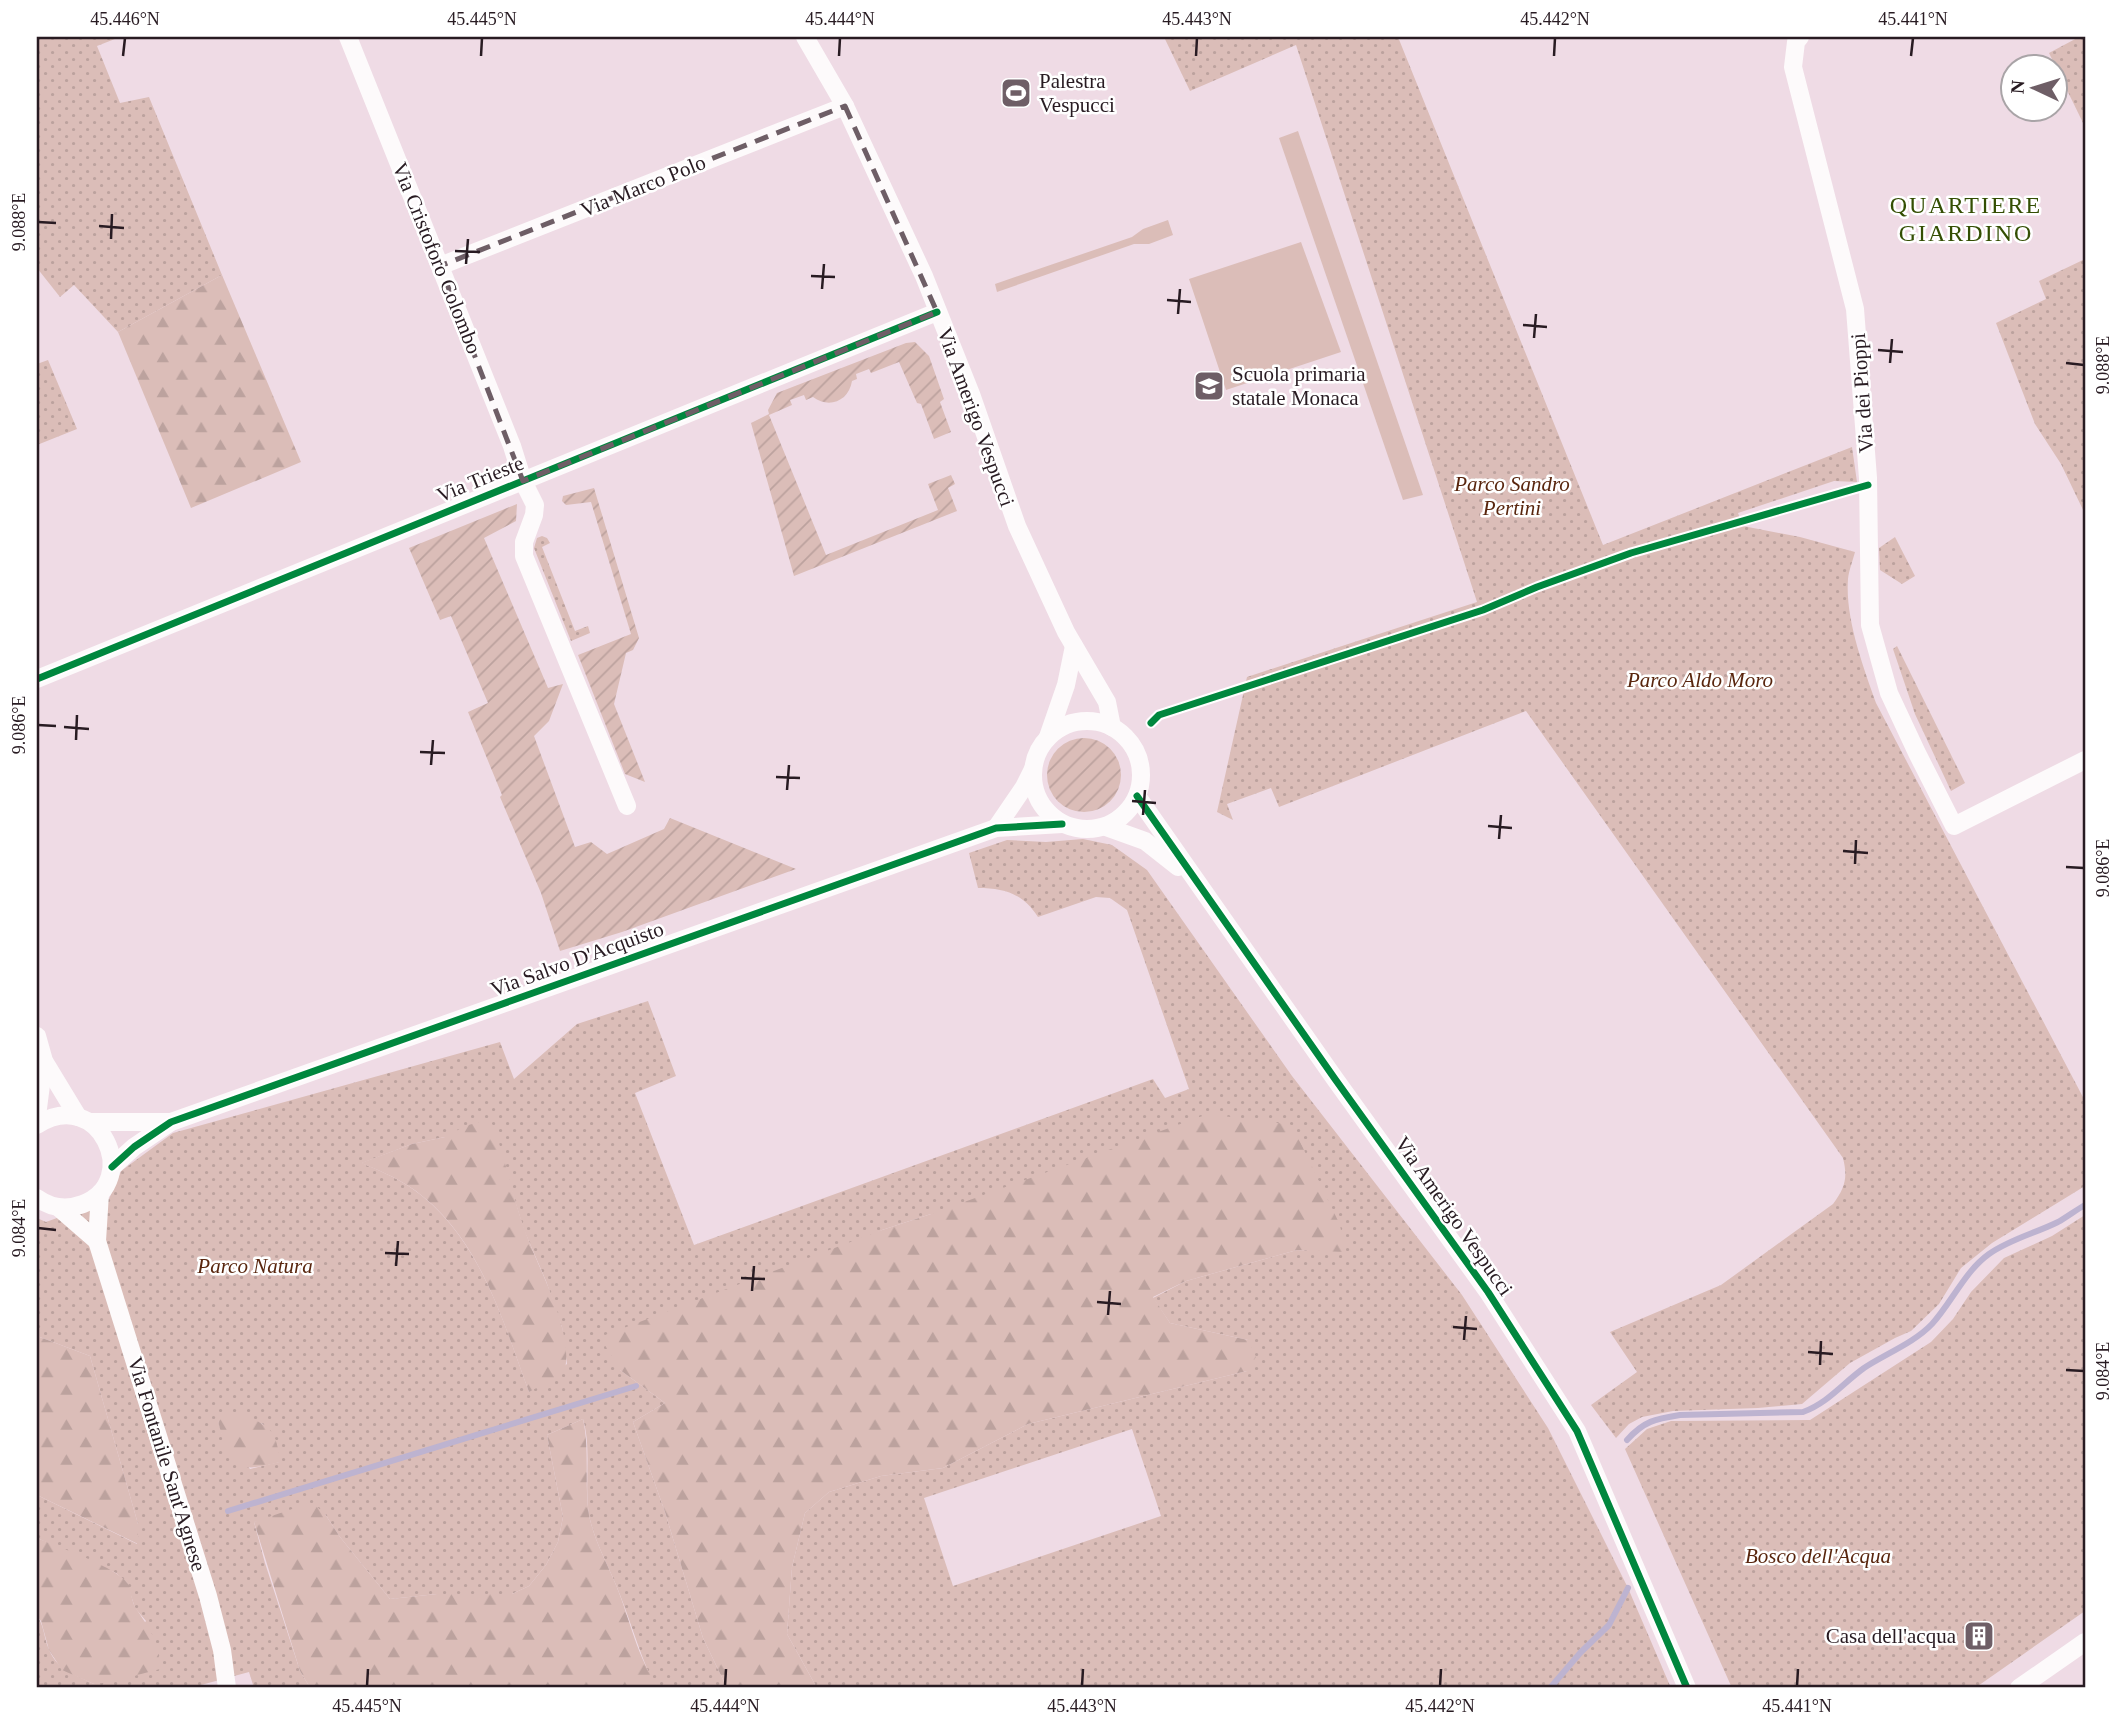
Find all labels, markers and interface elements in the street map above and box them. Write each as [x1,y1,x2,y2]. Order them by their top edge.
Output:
text: 45.446°N [90,9,160,29]
text: 45.445°N [447,9,517,29]
text: 45.444°N [805,9,875,29]
text: 45.443°N [1162,9,1232,29]
text: 45.442°N [1520,9,1590,29]
text: 45.441°N [1878,9,1948,29]
north arrow [2000,52,2070,122]
place label: Palestra Vespucci [1039,69,1115,117]
sports icon: Palestra Vespucci [999,76,1033,110]
text: N [2007,79,2029,94]
street label: Via Marco Polo [577,150,709,222]
street label: Via Cristoforo Colombo [388,159,486,357]
district label: QUARTIERE GIARDINO [1890,192,2042,246]
text: 9.088°E [9,193,29,251]
street label: Via Amerigo Vespucci [932,324,1020,510]
street label: Via dei Pioppi [1846,332,1878,454]
text: 9.088°E [2093,336,2113,394]
place label: Scuola primaria statale Monaca [1232,362,1366,410]
school or university icon: Scuola primaria statale Monaca [1192,369,1226,403]
street label: Via Trieste [433,451,527,507]
park label: Parco Sandro Pertini [1453,472,1570,520]
park label: Parco Aldo Moro [1626,668,1773,692]
text: 9.086°E [9,696,29,754]
text: 9.086°E [2093,839,2113,897]
street label: Via Salvo D'Acquisto [487,917,667,1001]
street label: Via Amerigo Vespucci [1390,1132,1518,1300]
text: 9.084°E [9,1199,29,1257]
park label: Parco Natura [196,1254,313,1278]
text: 9.084°E [2093,1342,2113,1400]
street label: Via Fontanile Sant'Agnese [123,1354,211,1574]
park label: Bosco dell'Acqua [1745,1544,1891,1568]
building icon: Casa dell'acqua [1962,1619,1996,1653]
place label: Casa dell'acqua [1826,1624,1957,1648]
text: 45.445°N [332,1696,402,1716]
text: 45.444°N [690,1696,760,1716]
text: 45.443°N [1047,1696,1117,1716]
text: 45.442°N [1405,1696,1475,1716]
text: 45.441°N [1762,1696,1832,1716]

